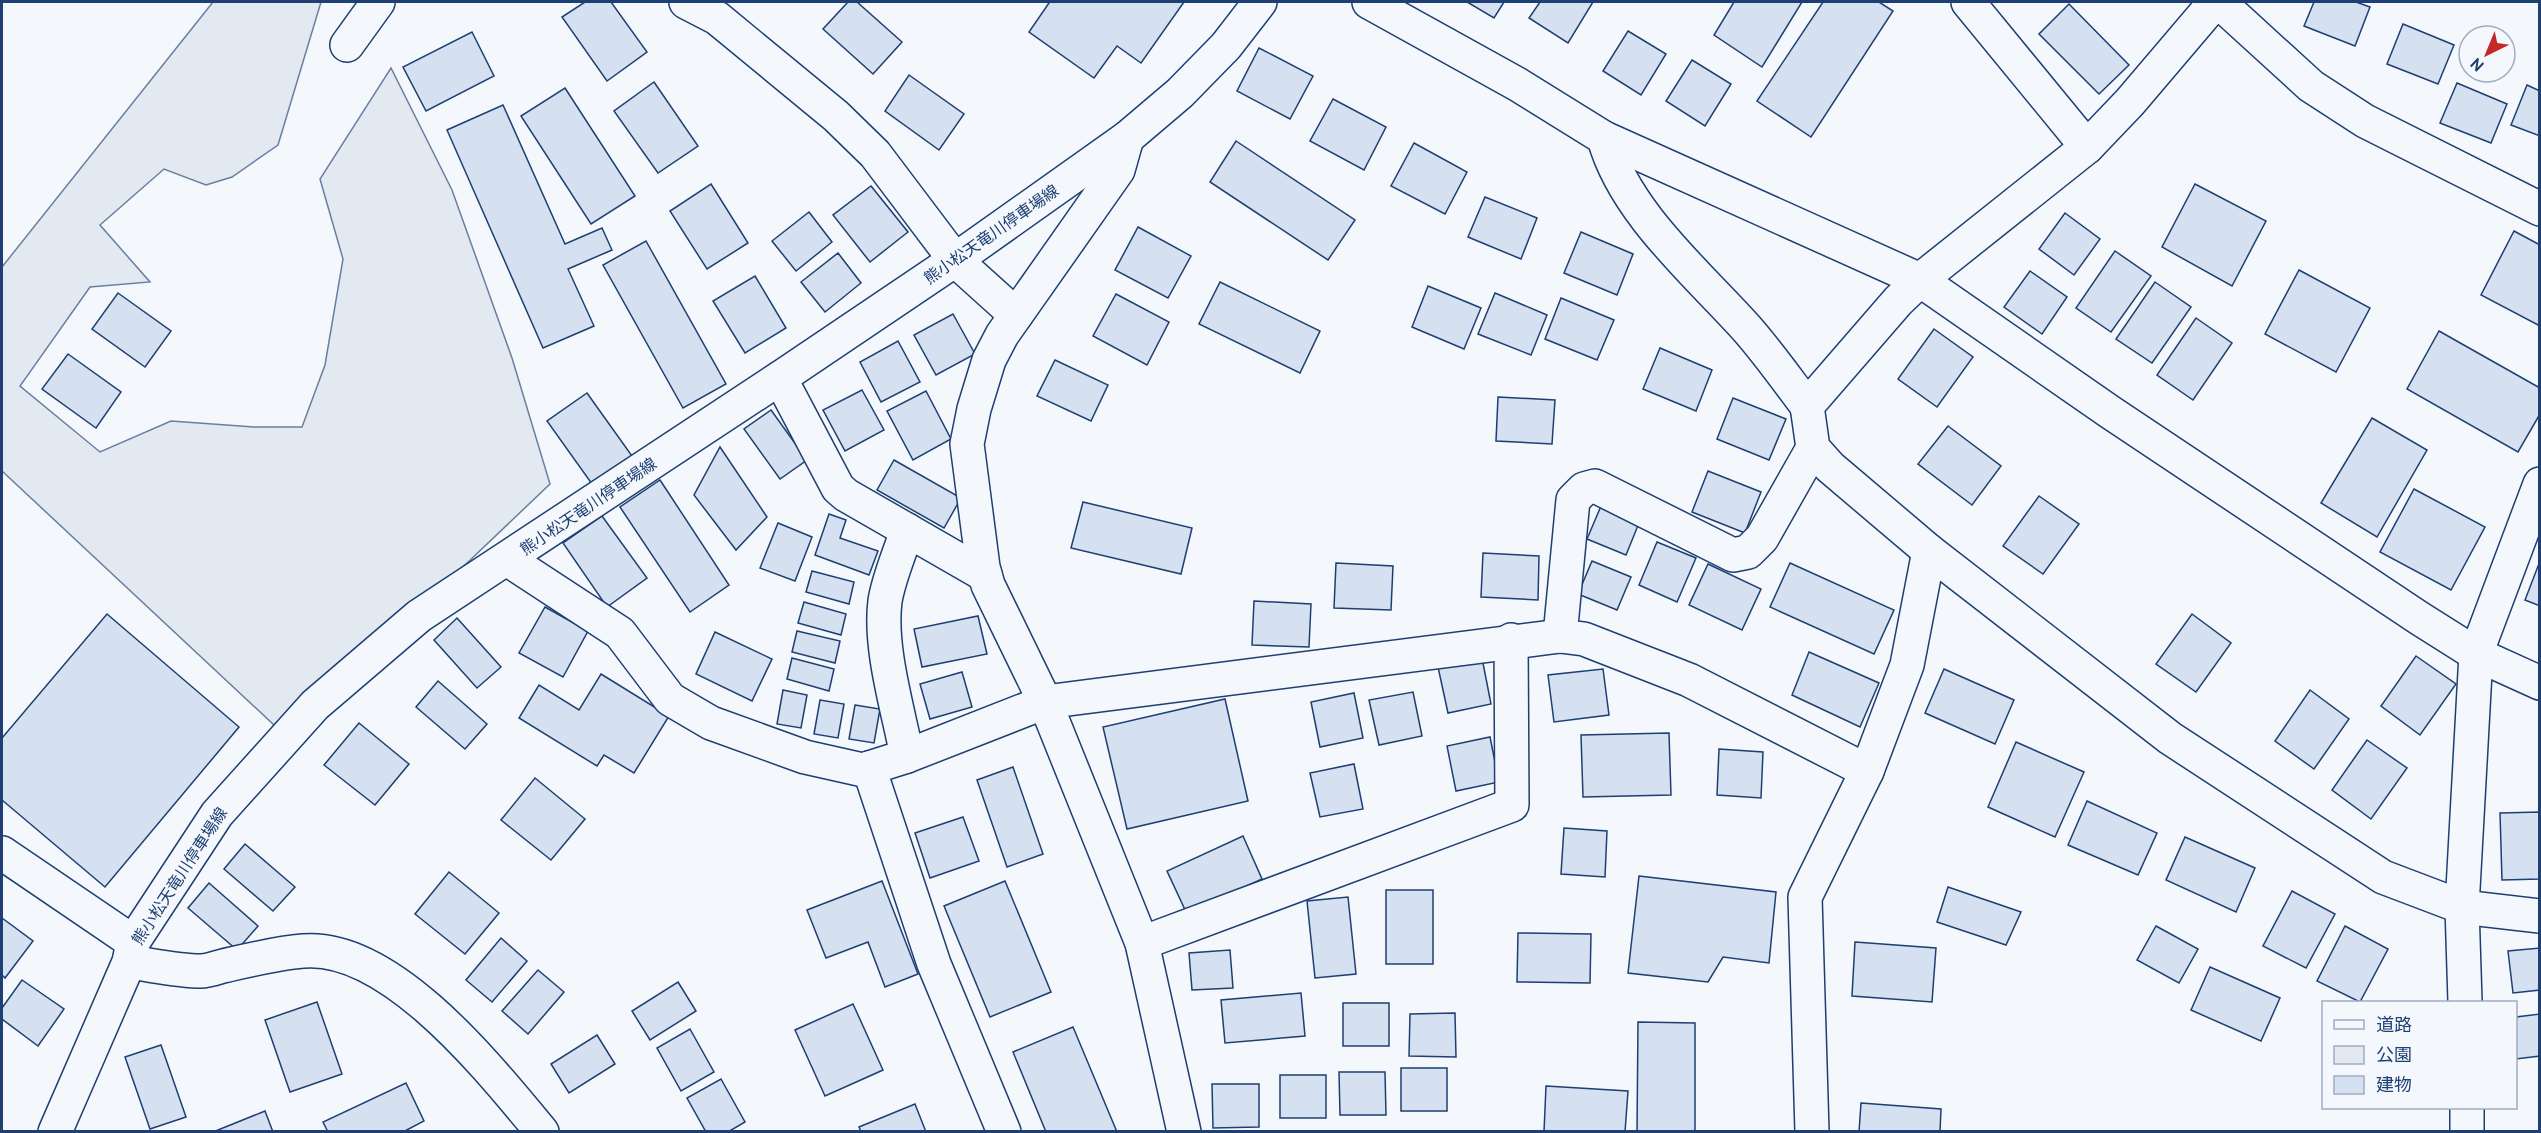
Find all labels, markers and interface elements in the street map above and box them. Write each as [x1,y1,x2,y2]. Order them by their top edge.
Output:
north arrow [2457,24,2517,84]
text: N [2466,54,2488,75]
street label: 熊小松天竜川停車場線 [920,181,1062,288]
street label: 熊小松天竜川停車場線 [517,454,660,559]
street label: 熊小松天竜川停車場線 [128,804,231,949]
legend [2322,1001,2517,1109]
text: 道路 [2376,1014,2412,1036]
text: 公園 [2376,1044,2412,1066]
text: 建物 [2376,1074,2412,1096]

